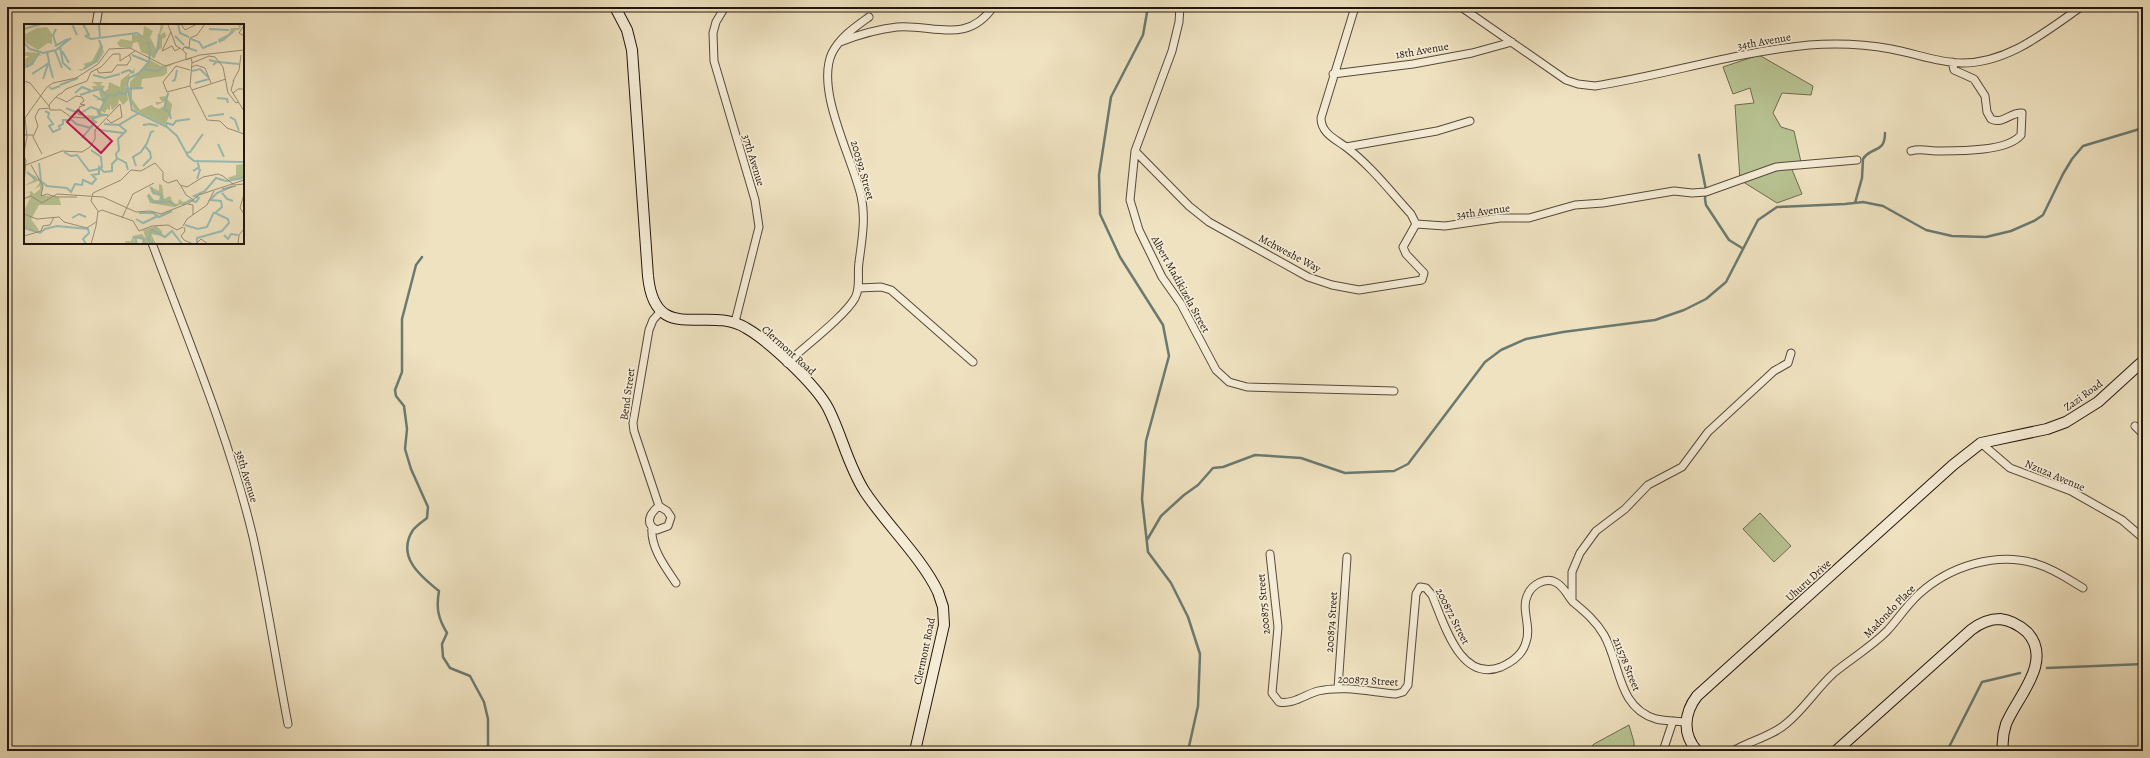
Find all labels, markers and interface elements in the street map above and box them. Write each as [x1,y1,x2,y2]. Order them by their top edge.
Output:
inset map [24,24,244,244]
street label: 34th Avenue [1736,29,1792,54]
street label: 18th Avenue [1394,38,1450,63]
street label: 37th Avenue [739,132,769,188]
street label: 200392 Street [847,139,878,202]
street label: 34th Avenue [1455,200,1511,223]
street label: Mchweshe Way [1256,231,1324,276]
street label: Albert Madikizela Street [1147,232,1214,336]
street label: Clermont Road [758,322,819,379]
street label: Bend Street [616,367,639,421]
street label: Zazi Road [2061,376,2106,415]
street label: 38th Avenue [231,448,262,504]
street label: Nzuza Avenue [2022,456,2087,495]
street label: Uhuru Drive [1782,556,1834,605]
street label: 200875 Street [1253,573,1274,635]
street label: Madondo Place [1860,581,1919,641]
street label: 200872 Street [1432,585,1473,647]
street label: 200874 Street [1322,591,1341,653]
street label: Clermont Road [910,616,939,686]
street label: 211578 Street [1609,635,1644,694]
street label: 200873 Street [1337,671,1399,690]

